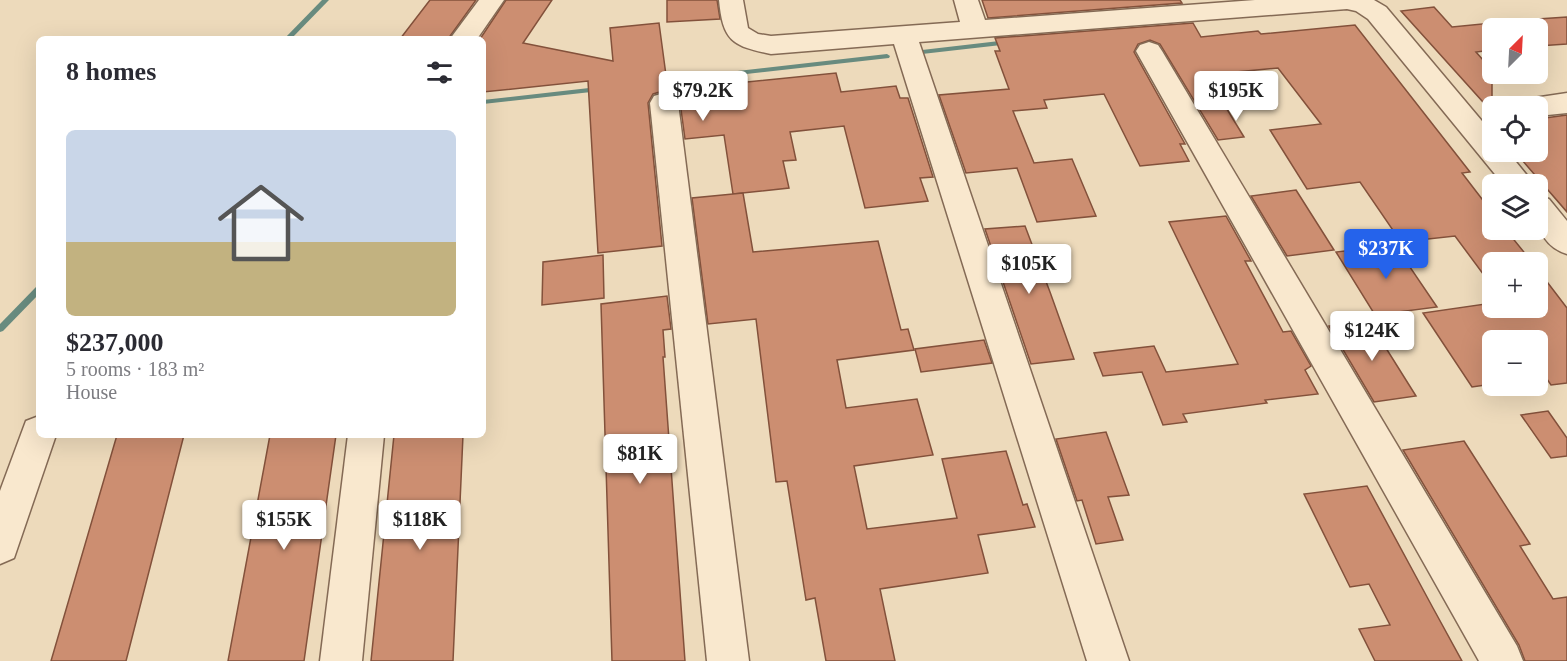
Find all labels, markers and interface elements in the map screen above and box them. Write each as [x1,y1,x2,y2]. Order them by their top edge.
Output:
north arrow [1482,18,1548,84]
map controls [1482,18,1548,396]
icon: filters [423,56,456,89]
text: 8 homes [66,57,156,86]
pin: $79.2K [654,71,752,122]
pin: $195K [1194,71,1278,122]
text: $79.2K [673,79,733,101]
text: $195K [1208,79,1264,101]
button: locate [1482,96,1548,162]
icon: home [207,169,315,277]
button: layers [1482,174,1548,240]
pin: $237K [1344,229,1428,280]
text: $237K [1358,237,1414,259]
pin: $105K [987,244,1071,295]
text: $105K [1001,252,1057,274]
button: + [1482,252,1548,318]
pin: $124K [1330,311,1414,362]
text: $124K [1344,319,1400,341]
text: $237,000 [66,328,164,357]
button: − [1482,330,1548,396]
text: 5 rooms · 183 m² [66,358,204,380]
text: House [66,381,117,403]
pin: $81K [604,434,676,485]
text: $81K [617,442,663,464]
pin: $155K [242,500,326,551]
pin: $118K [378,500,462,551]
text: $155K [256,508,312,530]
text: $118K [393,508,447,530]

